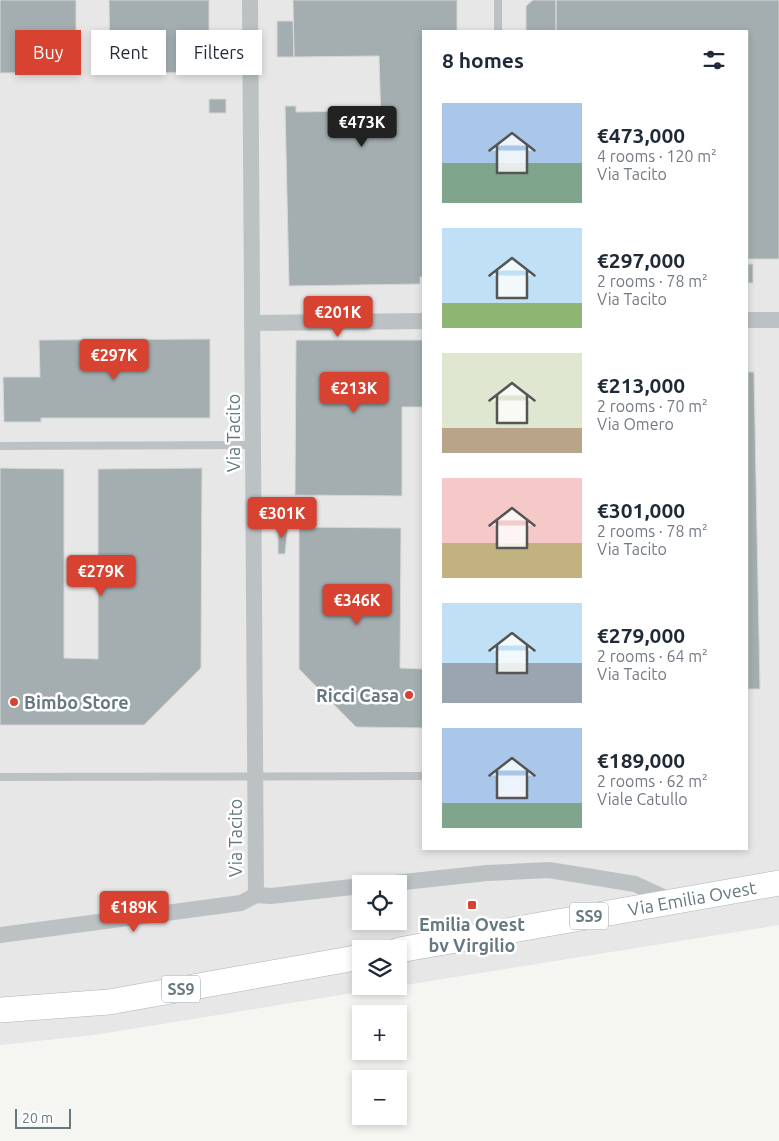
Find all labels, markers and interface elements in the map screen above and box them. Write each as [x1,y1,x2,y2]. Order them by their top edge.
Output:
chip: Buy [15,30,81,75]
chip: Rent [91,30,166,75]
chip: Filters [176,30,262,75]
icon: filters [700,46,728,74]
text: 8 homes [442,48,524,72]
pin: €473K [327,106,397,148]
text: €473K [339,113,385,131]
icon: home [482,123,542,183]
text: €473,000 [597,123,685,147]
text: 4 rooms · 120 m² [597,147,717,165]
text: Via Tacito [597,165,667,183]
icon: home [482,248,542,308]
text: €297,000 [597,248,685,272]
text: 2 rooms · 78 m² [597,272,708,290]
text: Via Tacito [597,290,667,308]
pin: €201K [303,296,373,338]
text: €201K [315,303,361,321]
pin: €297K [79,338,149,381]
text: €297K [91,346,137,364]
pin: €213K [319,372,389,414]
icon: home [482,373,542,433]
text: €213,000 [597,373,685,397]
text: €213K [331,379,377,397]
street label: Via Tacito [223,394,243,472]
text: 2 rooms · 70 m² [597,397,708,415]
text: Via Omero [597,415,674,433]
pin: €301K [247,496,317,539]
icon: home [482,498,542,558]
text: €301,000 [597,498,685,522]
text: €301K [259,504,305,522]
text: 2 rooms · 78 m² [597,522,708,540]
text: Via Tacito [597,540,667,558]
pin: €279K [66,554,136,597]
text: €279K [78,562,124,580]
pin: €346K [322,584,392,626]
text: €346K [334,591,380,609]
icon: home [482,623,542,683]
text: €279,000 [597,623,685,647]
text: 2 rooms · 64 m² [597,647,708,665]
text: Via Tacito [597,665,667,683]
place label: Ricci Casa [316,685,399,705]
marker: Ricci Casa [403,689,415,701]
place label: Bimbo Store [24,692,129,712]
marker: Bimbo Store [8,696,20,708]
icon: home [482,748,542,808]
text: €189,000 [597,748,685,772]
text: 2 rooms · 62 m² [597,772,708,790]
text: Viale Catullo [597,790,688,808]
street label: Via Tacito [225,799,245,877]
map controls [352,875,407,1125]
button: locate [352,875,407,930]
street label: Via Emilia Ovest [626,877,758,919]
pin: €189K [99,890,169,933]
text: €189K [111,898,157,916]
marker: Emilia Ovest bv Virgilio [466,899,478,911]
road number: SS9 [570,902,608,929]
place label: Emilia Ovest bv Virgilio [419,914,525,955]
button: layers [352,940,407,995]
road number: SS9 [162,976,200,1002]
button: + [352,1005,407,1060]
button: − [352,1070,407,1125]
scale bar [15,1106,71,1129]
text: 20 m [22,1110,53,1126]

